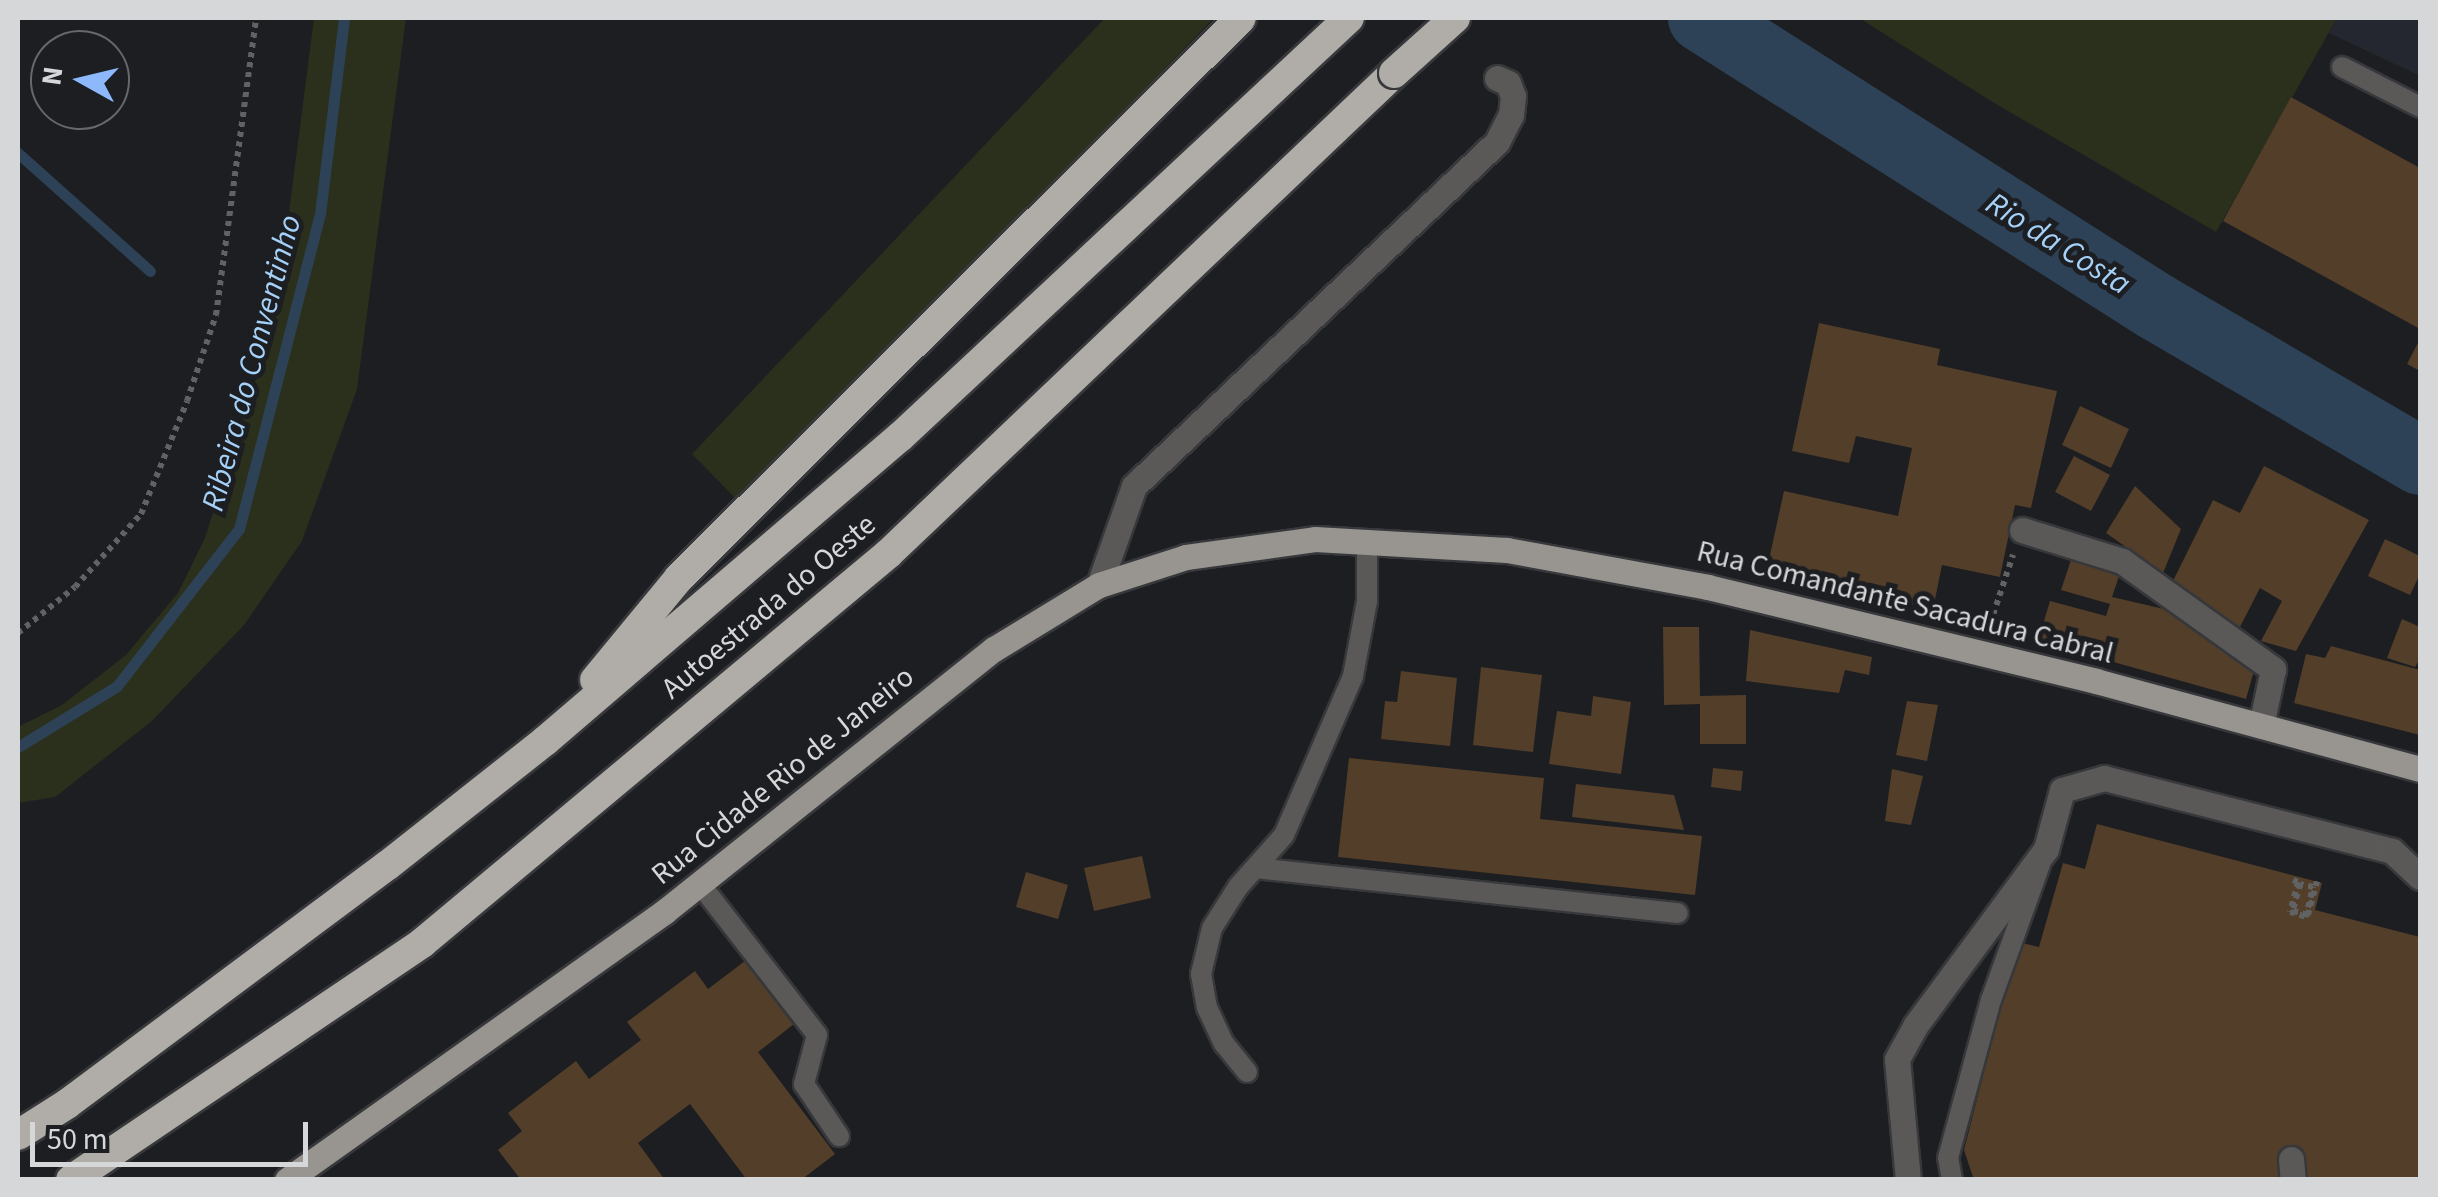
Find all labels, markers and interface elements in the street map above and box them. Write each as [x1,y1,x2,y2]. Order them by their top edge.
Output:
north arrow [30,30,130,130]
text: N [31,64,73,88]
water label: Rio da Costa [1979,185,2137,303]
water label: Ribeira do Conventinho [194,211,310,515]
street label: Autoestrada do Oeste [655,507,883,707]
street label: Rua Comandante Sacadura Cabral [1693,534,2117,672]
street label: Rua Cidade Rio de Janeiro [645,659,921,893]
scale bar [35,1102,312,1164]
text: 50 m [47,1118,108,1161]

